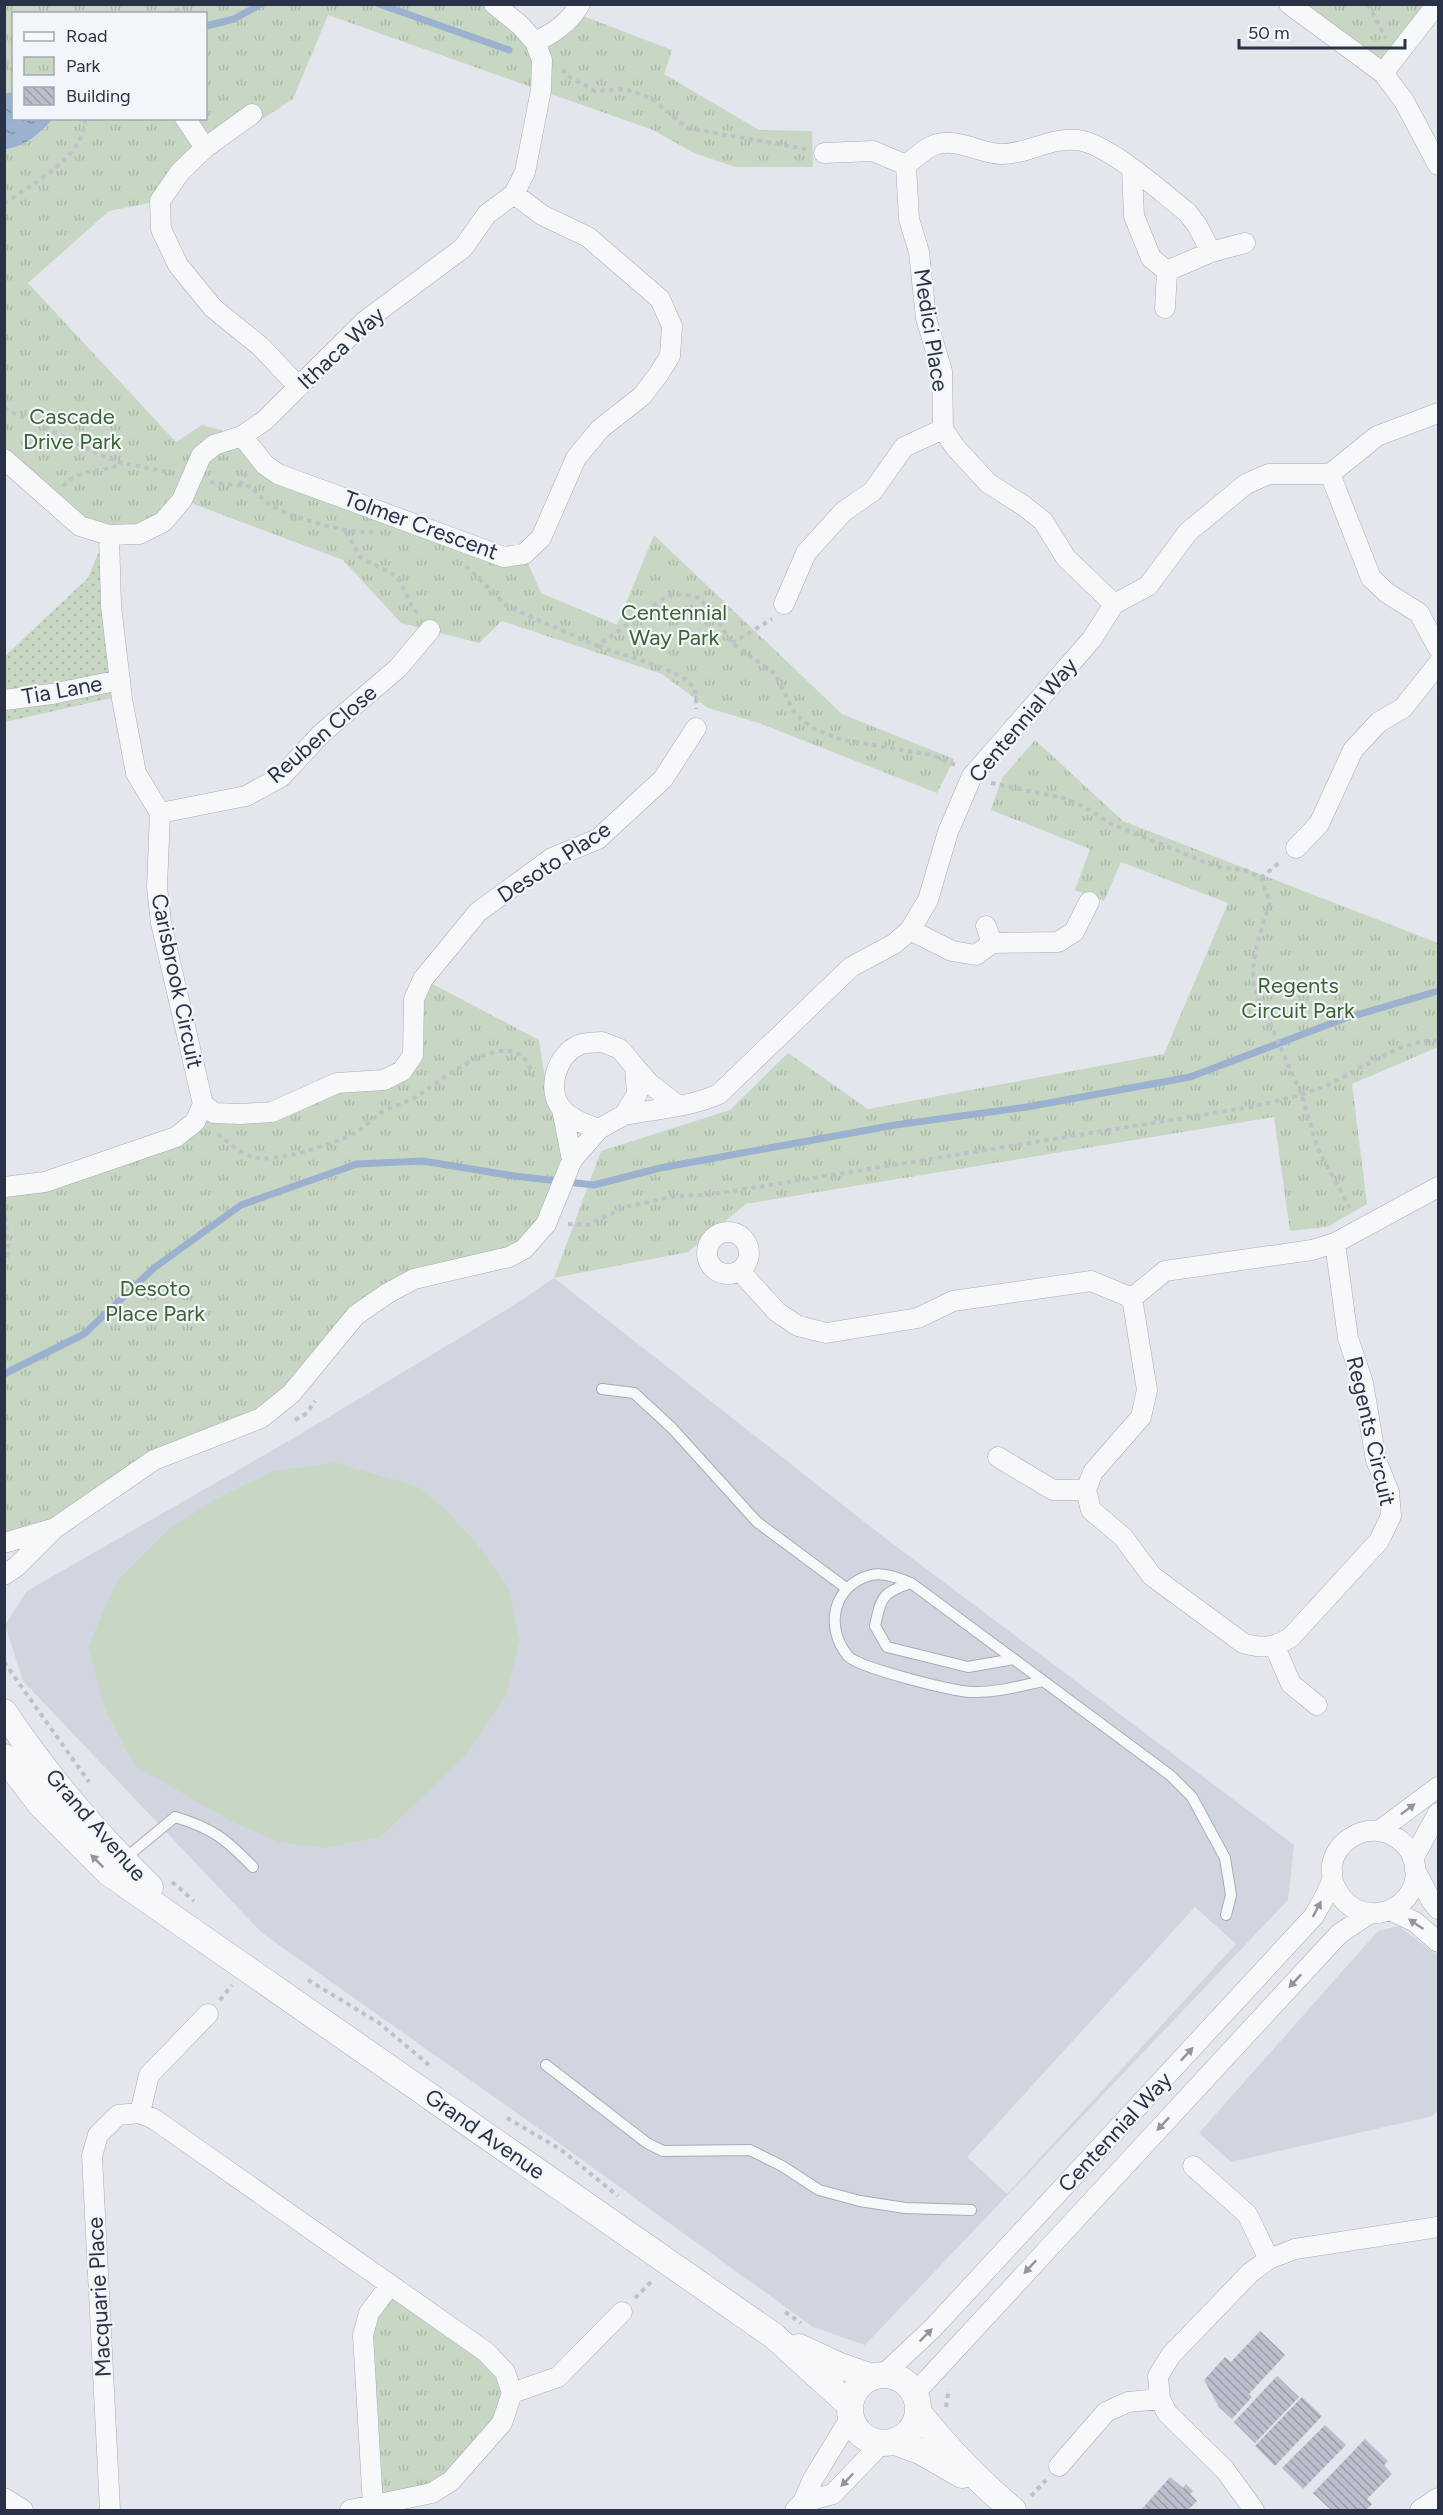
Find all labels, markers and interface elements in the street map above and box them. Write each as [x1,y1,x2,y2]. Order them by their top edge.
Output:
legend [12,12,207,120]
scale bar [1239,12,1406,50]
text: 50 m [1248,22,1290,44]
text: Road [66,25,107,47]
text: Park [66,55,101,77]
text: Building [66,85,131,107]
street label: Medici Place [908,267,954,393]
street label: Ithaca Way [292,301,390,395]
park label: Cascade Drive Park [23,403,121,455]
street label: Tolmer Crescent [340,485,502,565]
park label: Centennial Way Park [621,599,727,651]
street label: Centennial Way [963,652,1083,788]
street label: Tia Lane [20,670,104,710]
street label: Reuben Close [262,679,382,789]
street label: Desoto Place [492,815,616,909]
street label: Carisbrook Circuit [145,891,209,1071]
park label: Regents Circuit Park [1241,972,1355,1024]
park label: Desoto Place Park [105,1275,205,1327]
street label: Regents Circuit [1341,1353,1401,1509]
street label: Grand Avenue [40,1763,152,1887]
one-way arrow [1401,1803,1416,1815]
one-way arrow [90,1854,104,1868]
one-way arrow [1312,1900,1322,1917]
one-way arrow [1408,1918,1424,1930]
one-way arrow [1289,1973,1302,1988]
one-way arrow [1180,2047,1193,2062]
street label: Centennial Way [1052,2066,1178,2198]
street label: Grand Avenue [420,2083,550,2185]
one-way arrow [1156,2117,1170,2132]
street label: Macquarie Place [81,2216,117,2378]
one-way arrow [1024,2259,1037,2274]
one-way arrow [918,2329,932,2343]
one-way arrow [840,2472,854,2486]

